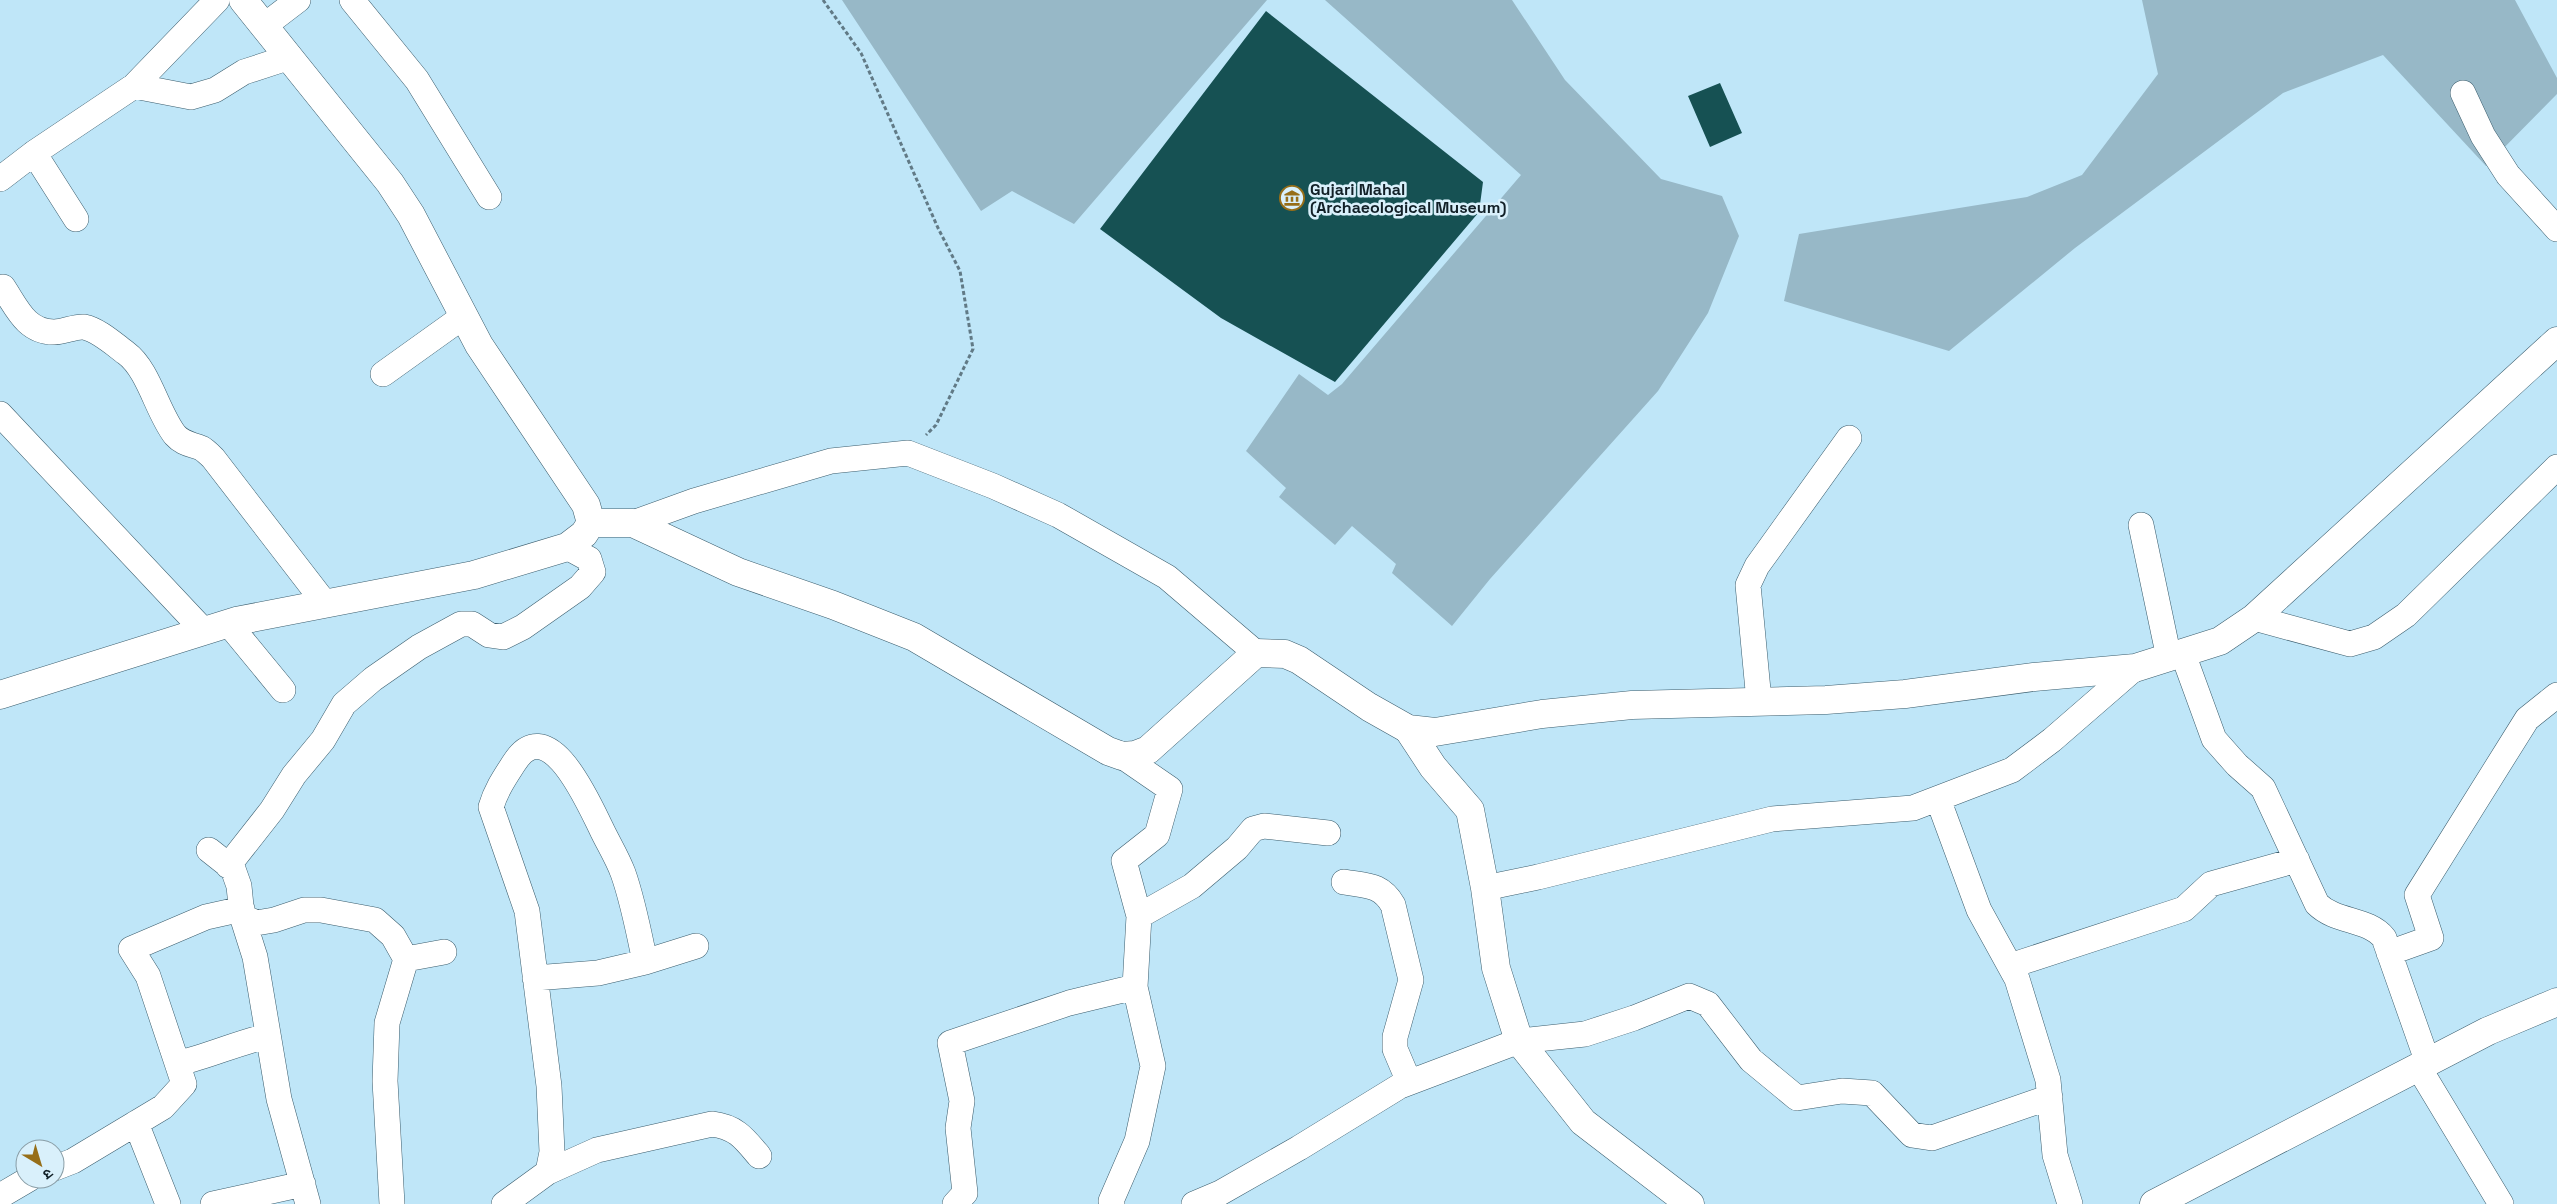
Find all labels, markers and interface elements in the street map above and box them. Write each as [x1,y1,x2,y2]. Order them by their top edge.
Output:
place label: Gujari Mahal (Archaeological Museum) [1310,179,1506,218]
museum icon: Gujari Mahal (Archaeological Museum) [1279,185,1305,211]
north arrow [15,1139,65,1189]
text: उ [39,1165,57,1184]

